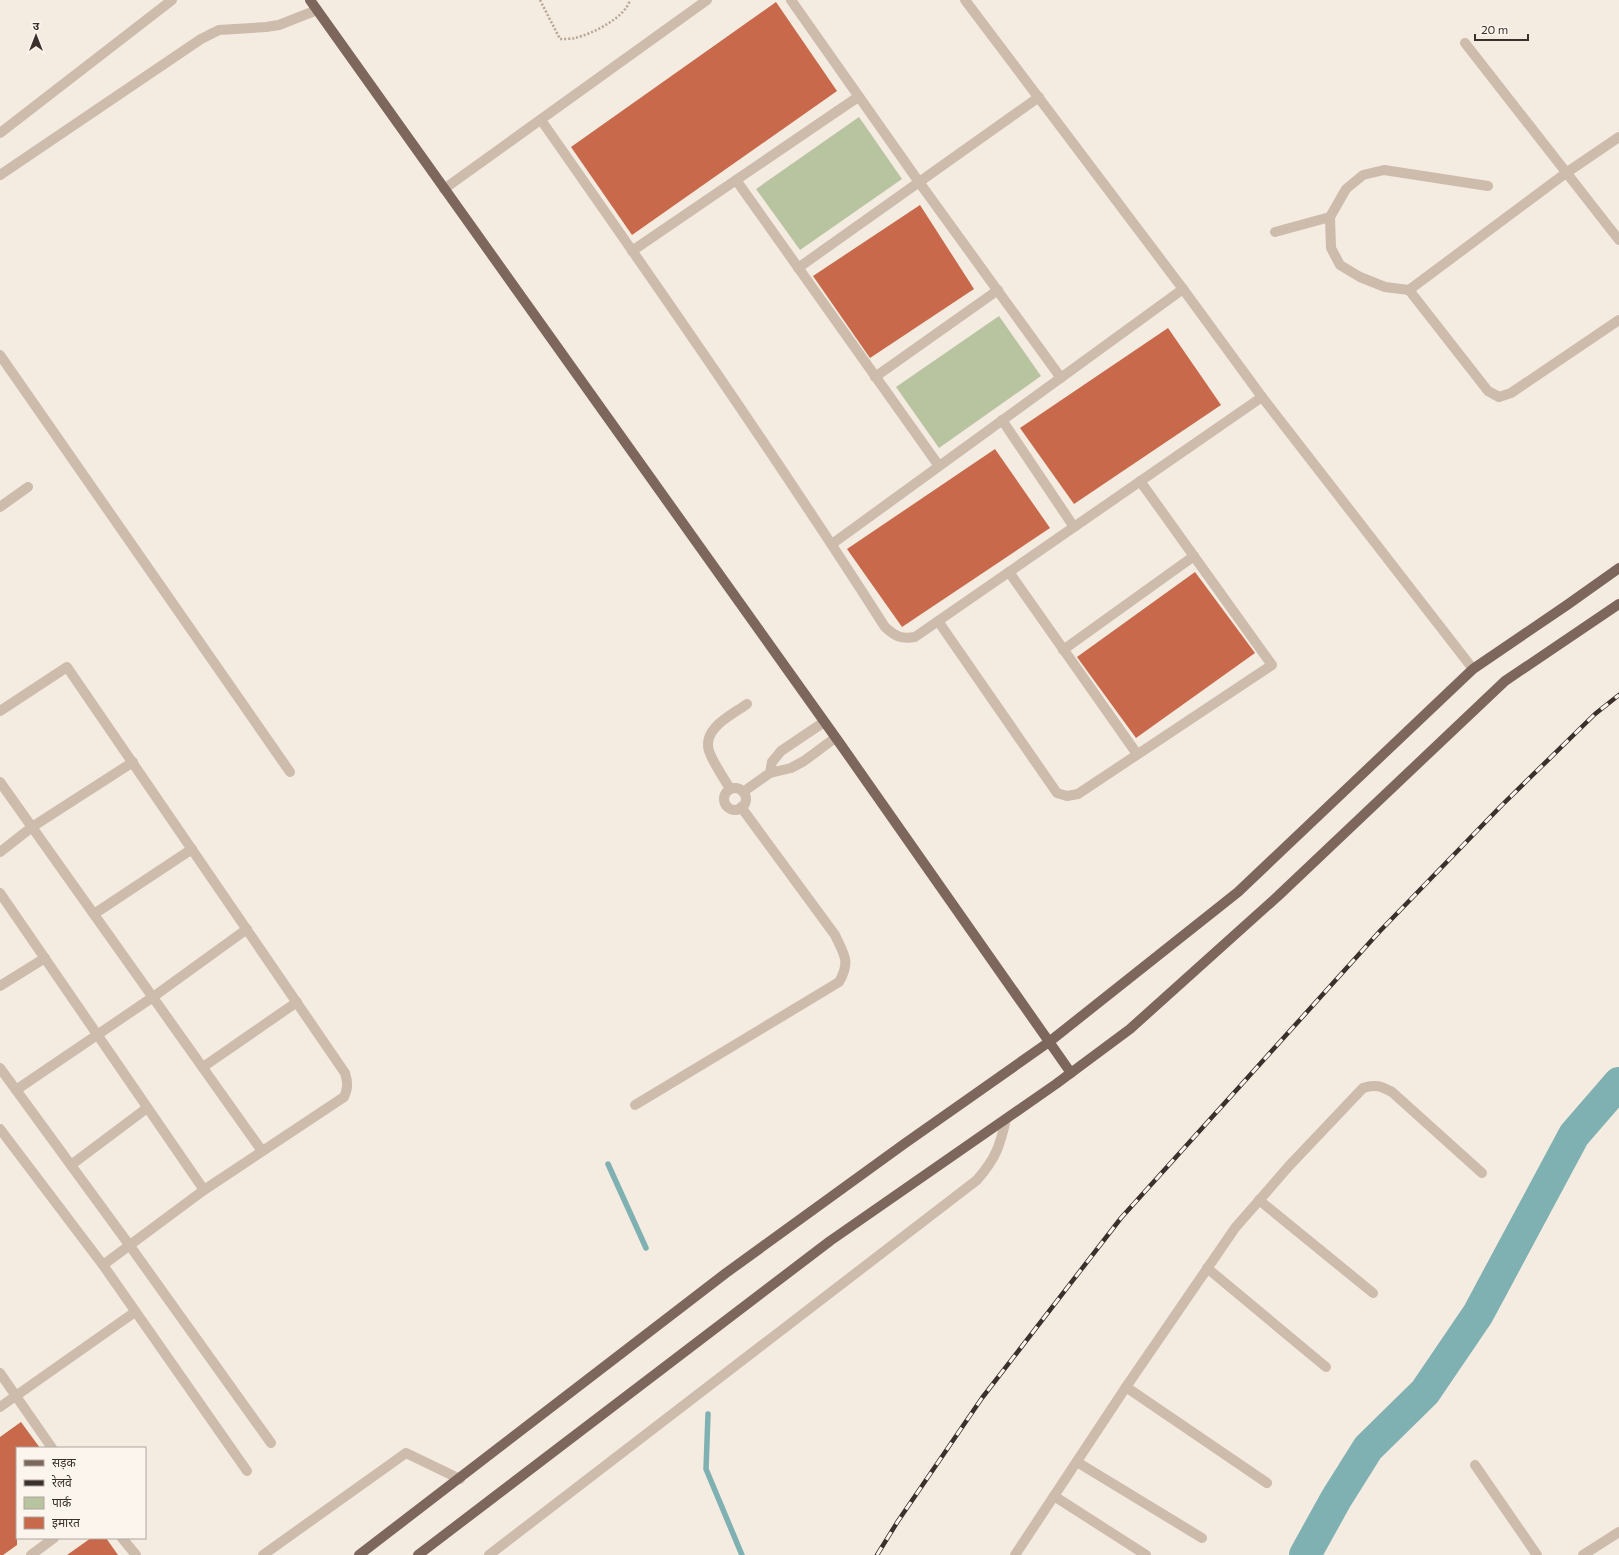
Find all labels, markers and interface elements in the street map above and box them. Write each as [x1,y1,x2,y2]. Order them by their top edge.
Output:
north arrow [16,16,56,56]
scale bar [1475,16,1528,42]
text: उ [33,19,40,32]
text: 20 m [1481,22,1508,36]
legend [16,1447,146,1539]
text: सड़क [52,1455,77,1470]
text: रेलवे [52,1475,72,1489]
text: पार्क [52,1495,72,1509]
text: इमारत [52,1515,81,1530]

